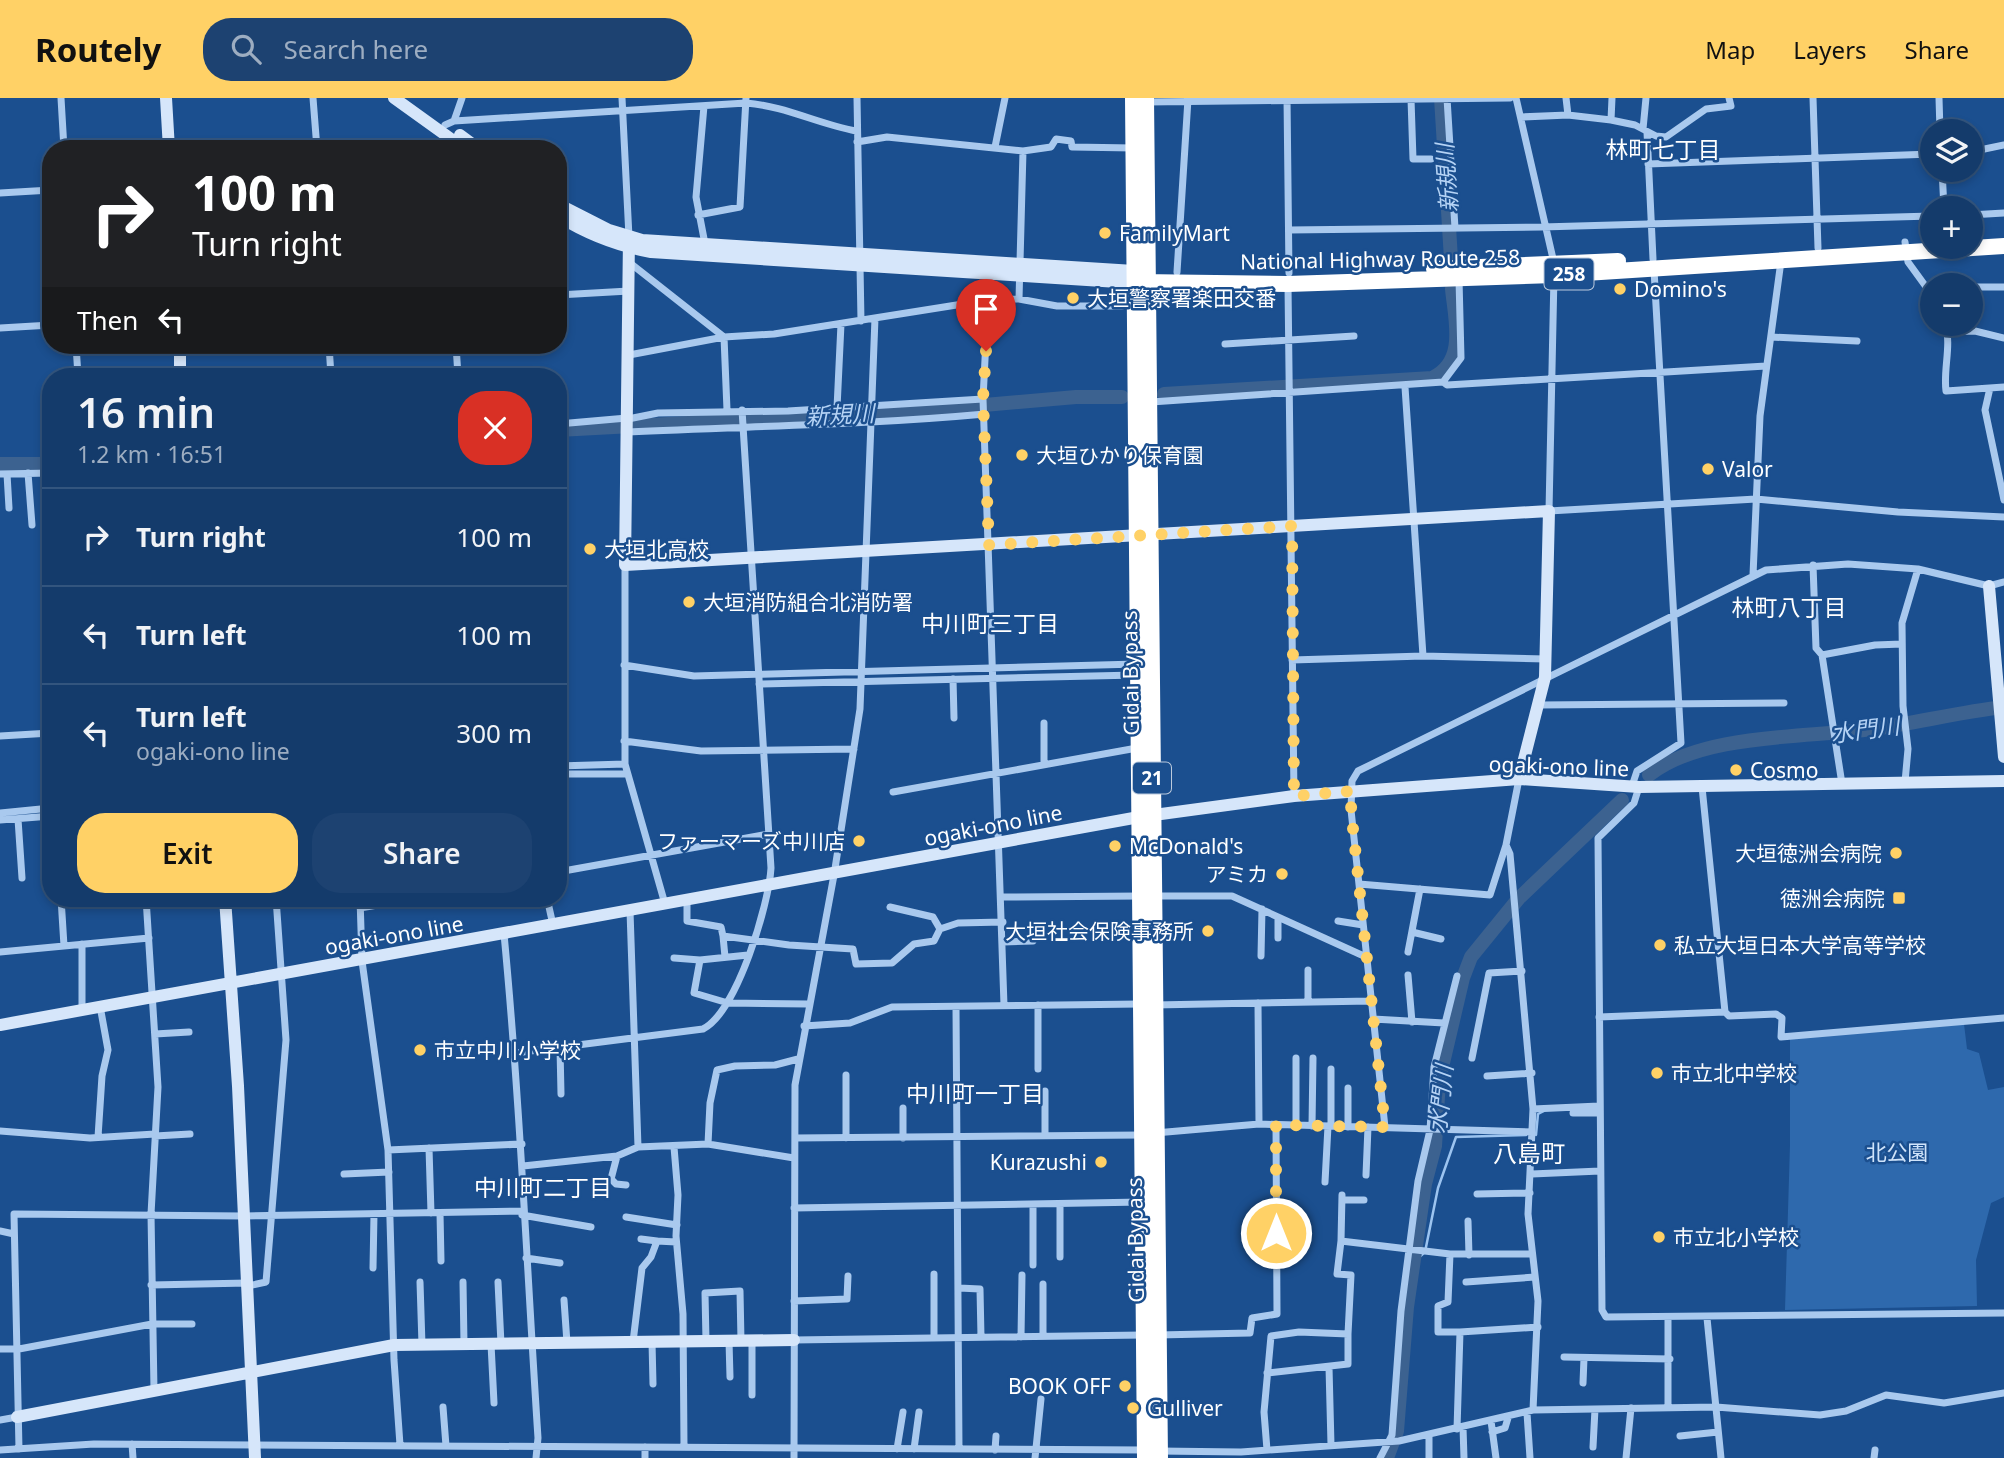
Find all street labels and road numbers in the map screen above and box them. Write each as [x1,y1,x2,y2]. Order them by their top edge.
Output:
street label: National Highway Route 258 [1240,243,1520,275]
road number: 258 [1544,258,1594,290]
street label: Gidai Bypass [1115,610,1145,736]
street label: ogaki-ono line [1488,750,1630,782]
road number: 21 [1133,762,1171,793]
street label: ogaki-ono line [921,798,1065,852]
street label: ogaki-ono line [322,909,466,961]
street label: Gidai Bypass [1120,1177,1150,1303]

